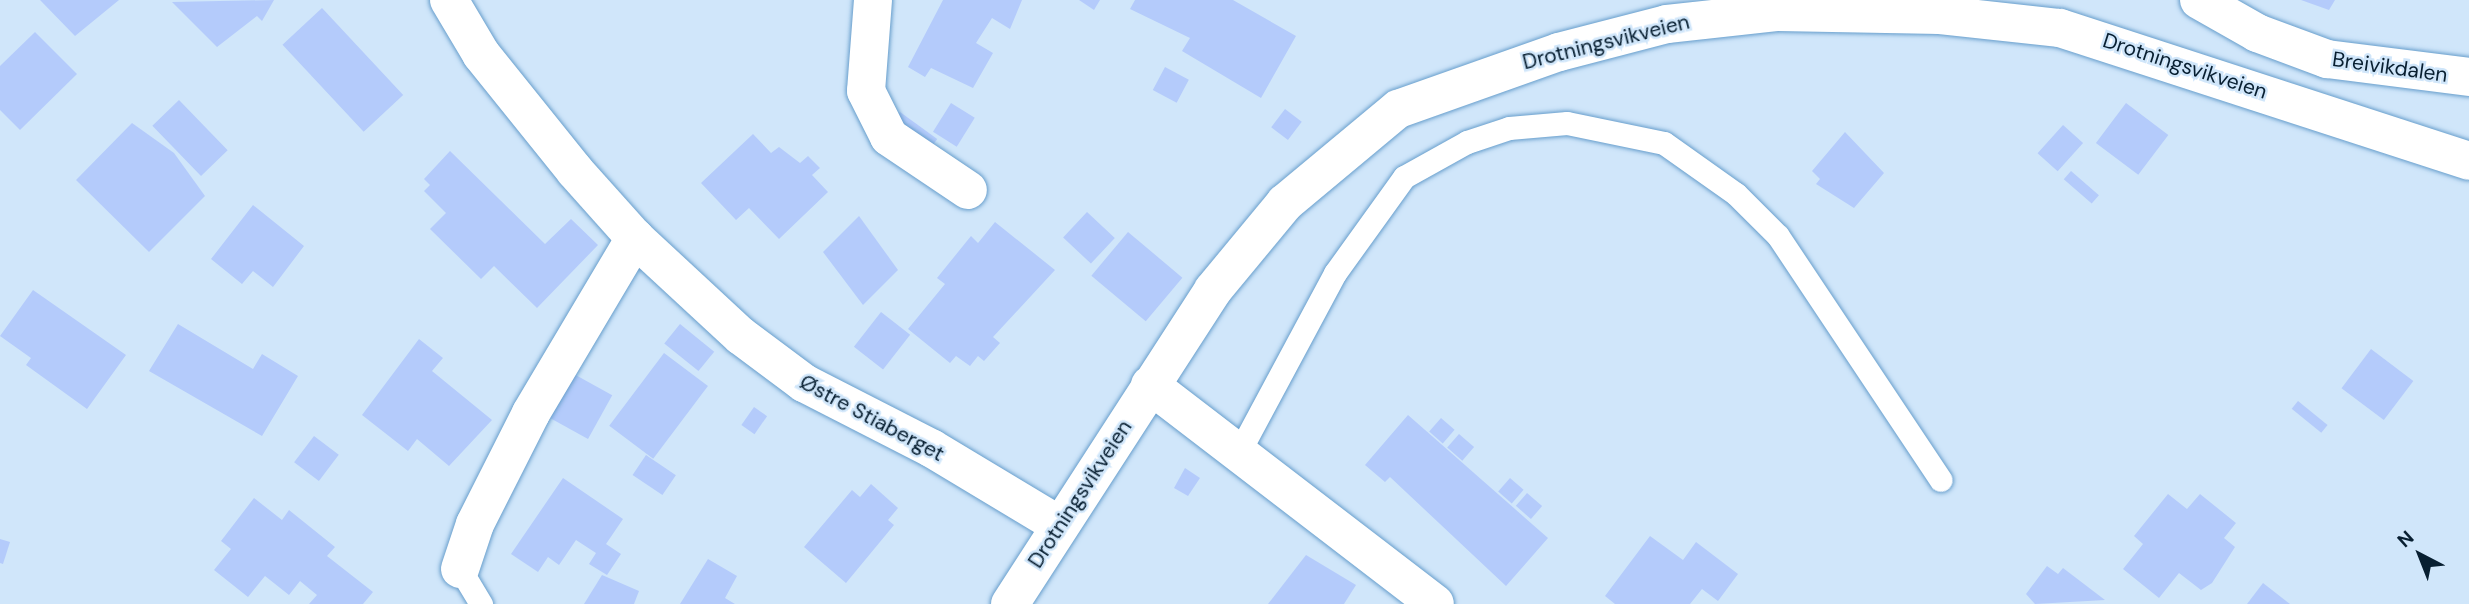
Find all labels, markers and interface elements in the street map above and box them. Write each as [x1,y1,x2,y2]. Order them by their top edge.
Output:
street label: Drotningsvikveien [1520,9,1692,75]
street label: Drotningsvikveien [2100,28,2270,104]
street label: Breivikdalen [2331,46,2449,88]
street label: Østre Stiaberget [795,369,949,467]
street label: Drotningsvikveien [1023,415,1137,573]
north arrow [2385,520,2455,590]
text: N [2392,525,2419,553]

